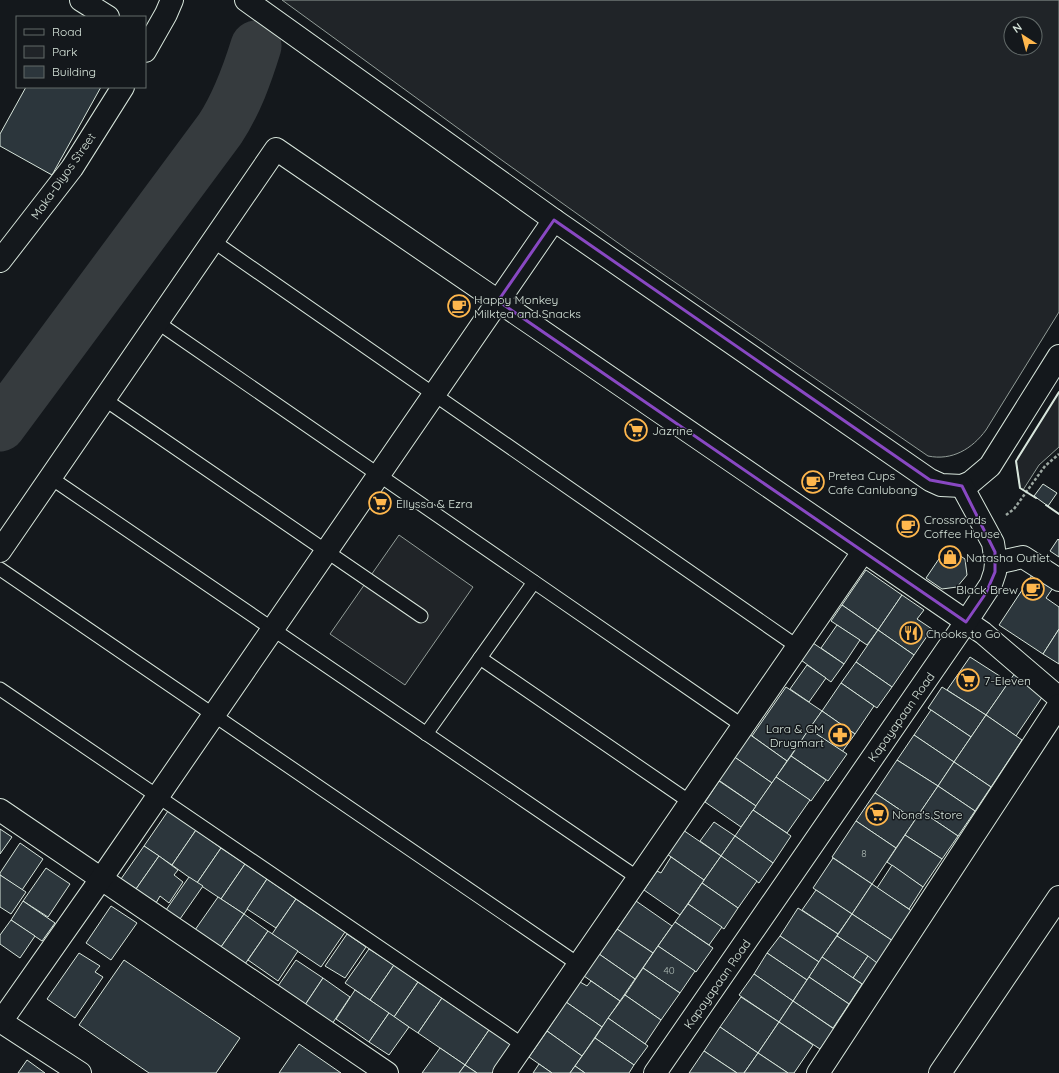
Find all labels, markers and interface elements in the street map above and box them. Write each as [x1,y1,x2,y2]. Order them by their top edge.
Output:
legend [16,16,146,88]
north arrow [1003,16,1043,56]
text: N [1010,20,1025,36]
text: Road [52,24,82,39]
text: Park [52,44,77,59]
text: Building [52,64,96,79]
street label: Maka-Diyos Street [27,130,99,222]
place label: Happy Monkey Milktea and Snacks [474,292,581,321]
cafe icon: Happy Monkey Milktea and Snacks [446,293,472,319]
supermarket icon: Jazrine [623,417,649,443]
place label: Jazrine [652,423,693,438]
place label: Pretea Cups Cafe Canlubang [828,468,918,497]
cafe icon: Pretea Cups Cafe Canlubang [800,469,826,495]
supermarket icon: Ellyssa & Ezra [367,490,393,516]
place label: Ellyssa & Ezra [396,496,473,511]
place label: Crossroads Coffee House [924,512,1000,541]
cafe icon: Crossroads Coffee House [895,513,921,539]
shop icon: Natasha Outlet [937,544,963,570]
place label: Natasha Outlet [966,550,1050,565]
cafe icon: Black Brew [1020,576,1046,602]
place label: Black Brew [956,582,1018,597]
restaurant icon: Chooks to Go [898,620,924,646]
place label: Chooks to Go [926,626,1001,641]
supermarket icon: 7-Eleven [955,667,981,693]
street label: Kapayapaan Road [864,669,938,765]
place label: 7-Eleven [984,673,1031,688]
place label: Lara & GM Drugmart [766,721,824,750]
pharmacy icon: Lara & GM Drugmart [827,722,853,748]
supermarket icon: Nona's Store [864,801,890,827]
place label: Nona's Store [892,807,963,822]
house number: 8 [861,847,867,860]
street label: Kapayapaan Road [680,936,754,1032]
house number: 40 [663,964,675,977]

